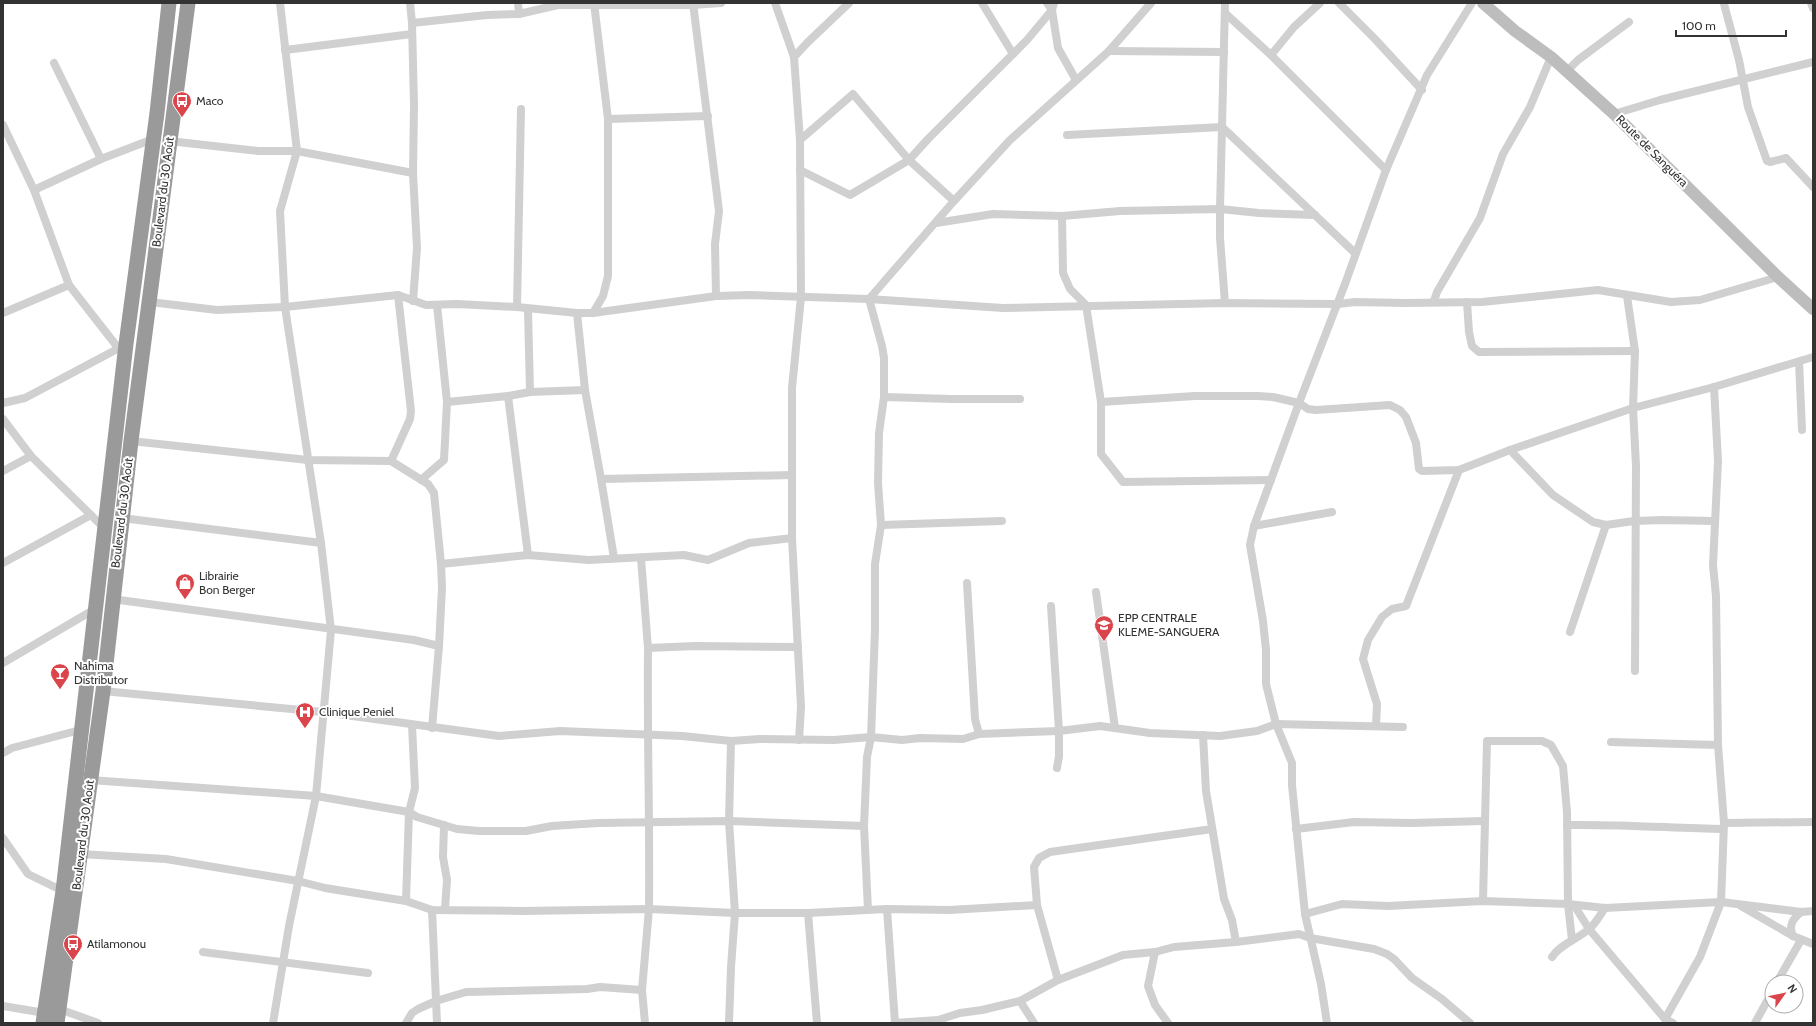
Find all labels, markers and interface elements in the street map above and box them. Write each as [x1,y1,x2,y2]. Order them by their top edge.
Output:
scale bar [1676,12,1786,38]
text: 100 m [1682,18,1716,33]
bus stop icon: Maco [171,90,193,118]
place label: Maco [196,93,224,108]
street label: Route de Sanguéra [1613,112,1692,190]
street label: Boulevard du 30 Août [148,136,177,248]
street label: Boulevard du 30 Août [107,457,136,569]
place label: Librairie Bon Berger [199,568,255,597]
shop icon: Librairie Bon Berger [174,572,196,600]
place label: EPP CENTRALE KLEME-SANGUERA [1118,610,1220,639]
school or university icon: EPP CENTRALE KLEME-SANGUERA [1093,614,1115,642]
place label: Nahima Distributor [74,658,128,687]
bar icon: Nahima Distributor [49,662,71,690]
hospital icon: Clinique Peniel [294,701,316,729]
place label: Clinique Peniel [319,704,394,719]
street label: Boulevard du 30 Août [68,779,97,891]
bus stop icon: Atilamonou [62,933,84,961]
place label: Atilamonou [87,936,146,951]
north arrow [1764,974,1804,1014]
text: N [1784,981,1800,996]

